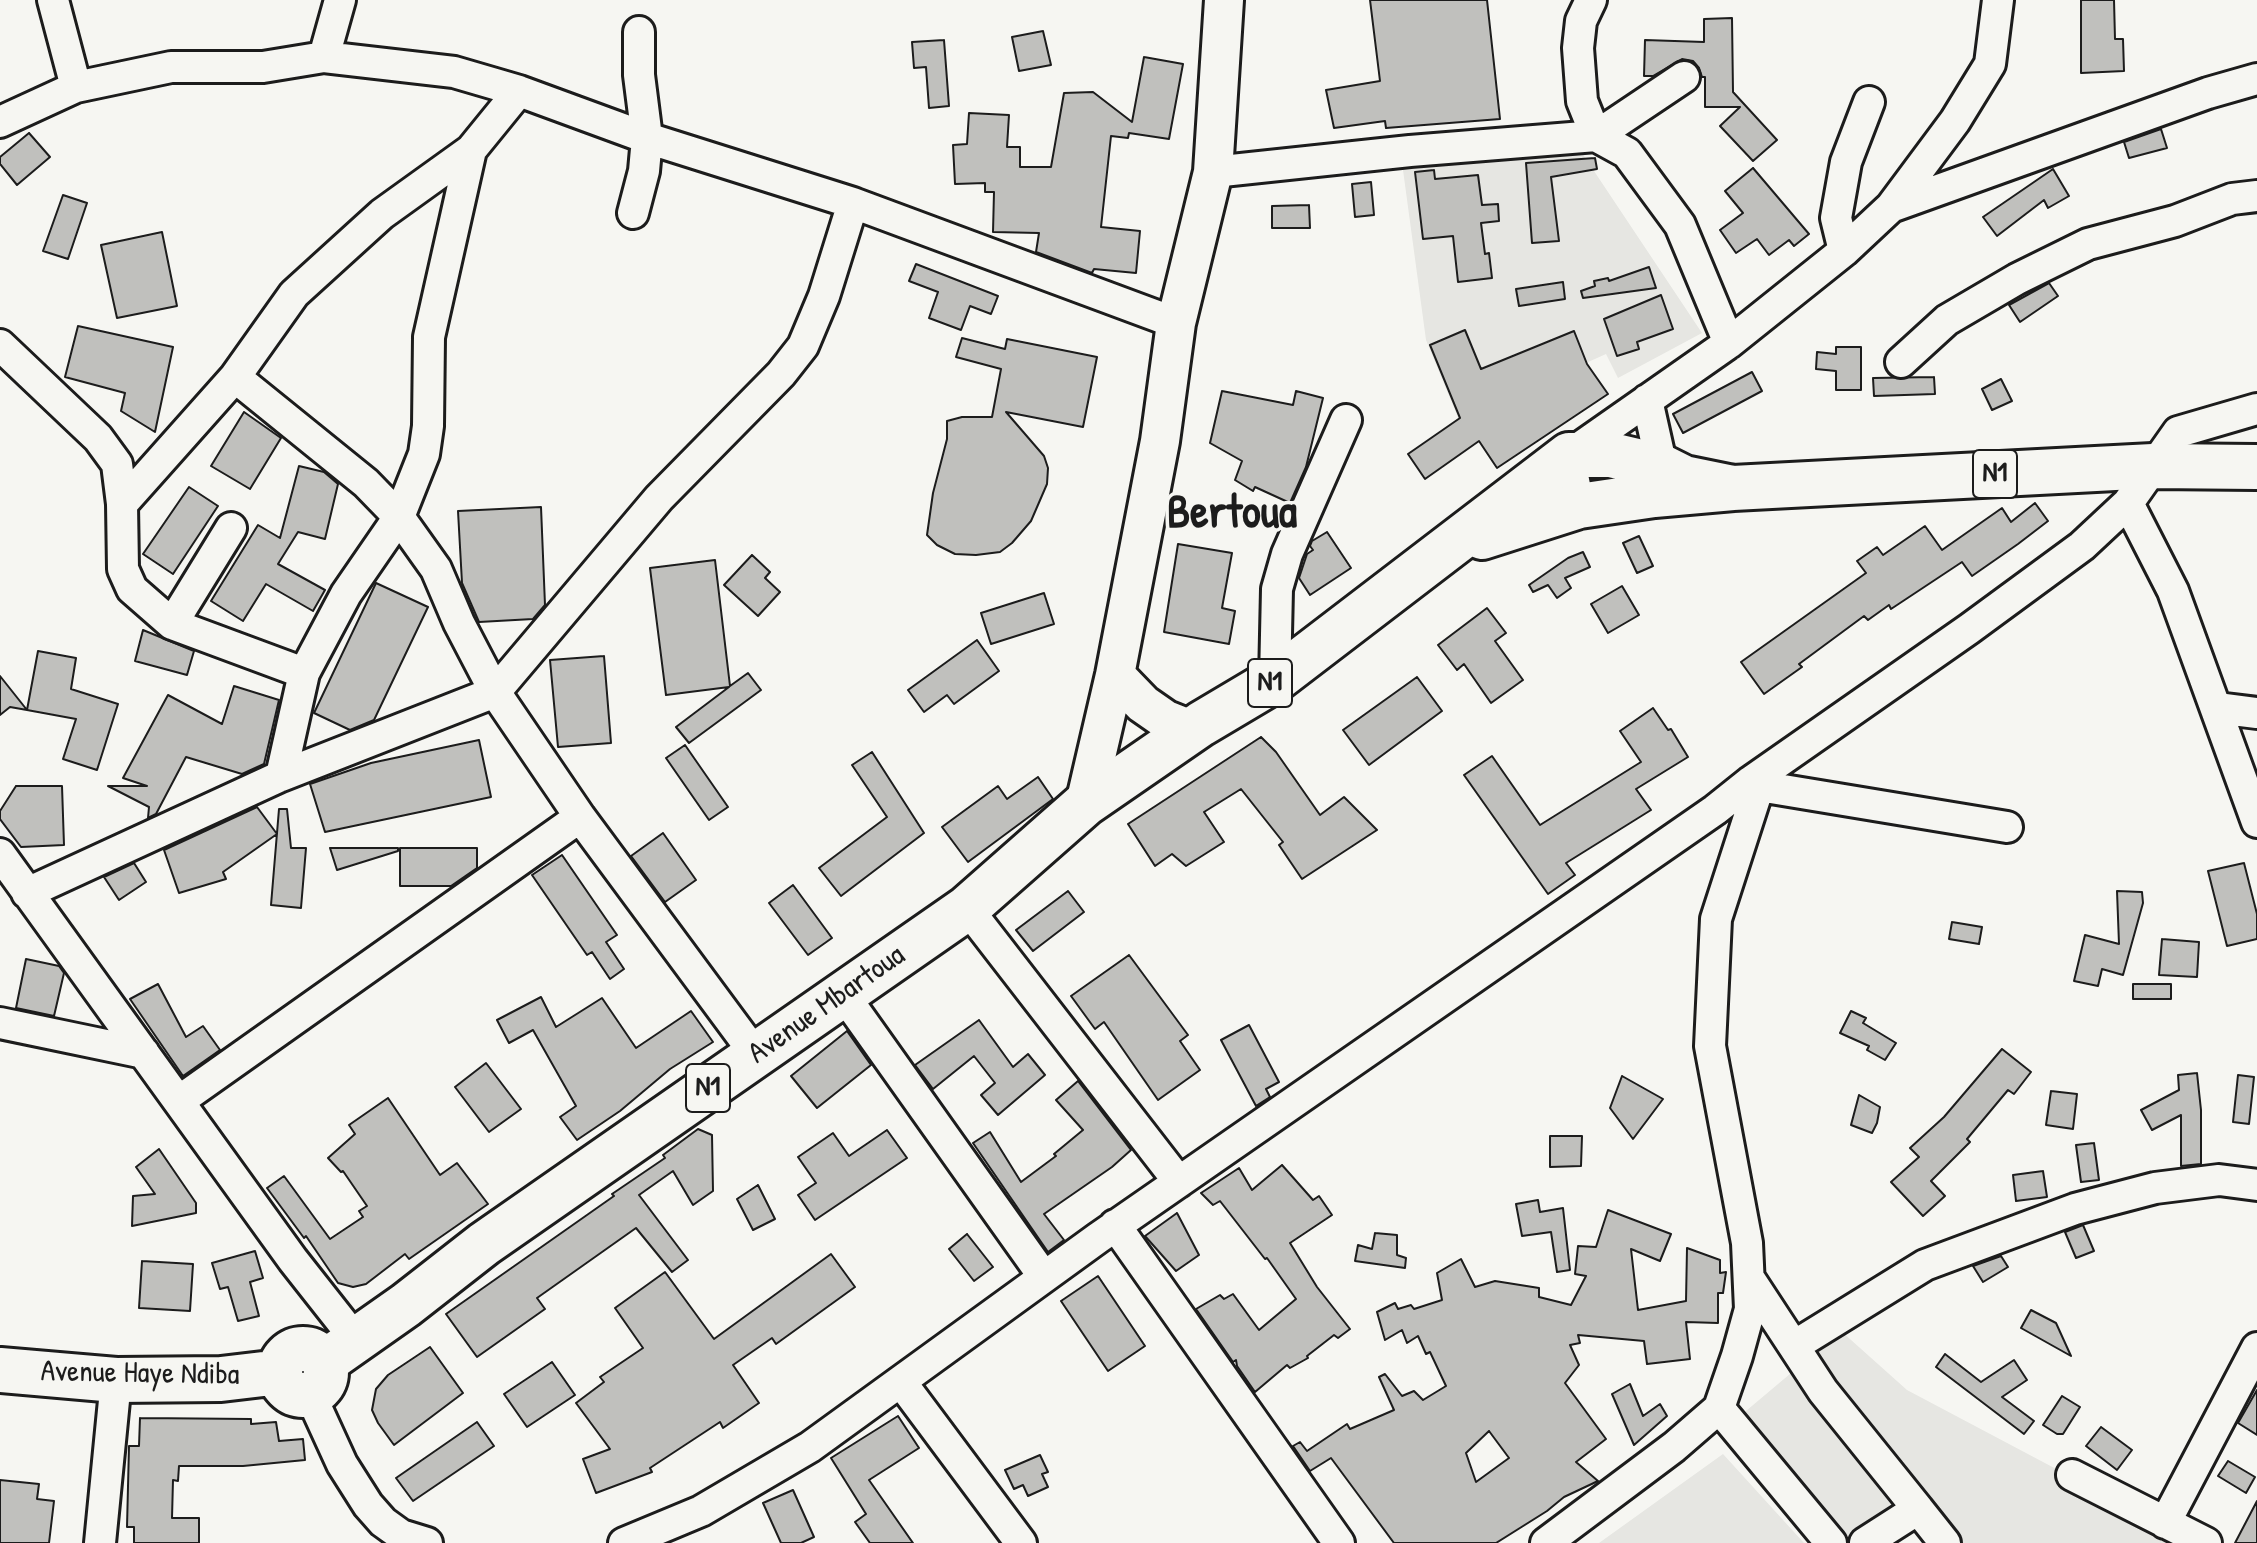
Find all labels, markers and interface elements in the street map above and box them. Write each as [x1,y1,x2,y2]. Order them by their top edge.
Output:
road number: N1 [1973,450,2017,498]
district label: Bertoua [1167,487,1297,543]
road number: N1 [1248,659,1292,707]
street label: Avenue Mbartoua [742,938,912,1072]
road number: N1 [686,1064,730,1112]
street label: Avenue Haye Ndiba [40,1354,240,1394]

